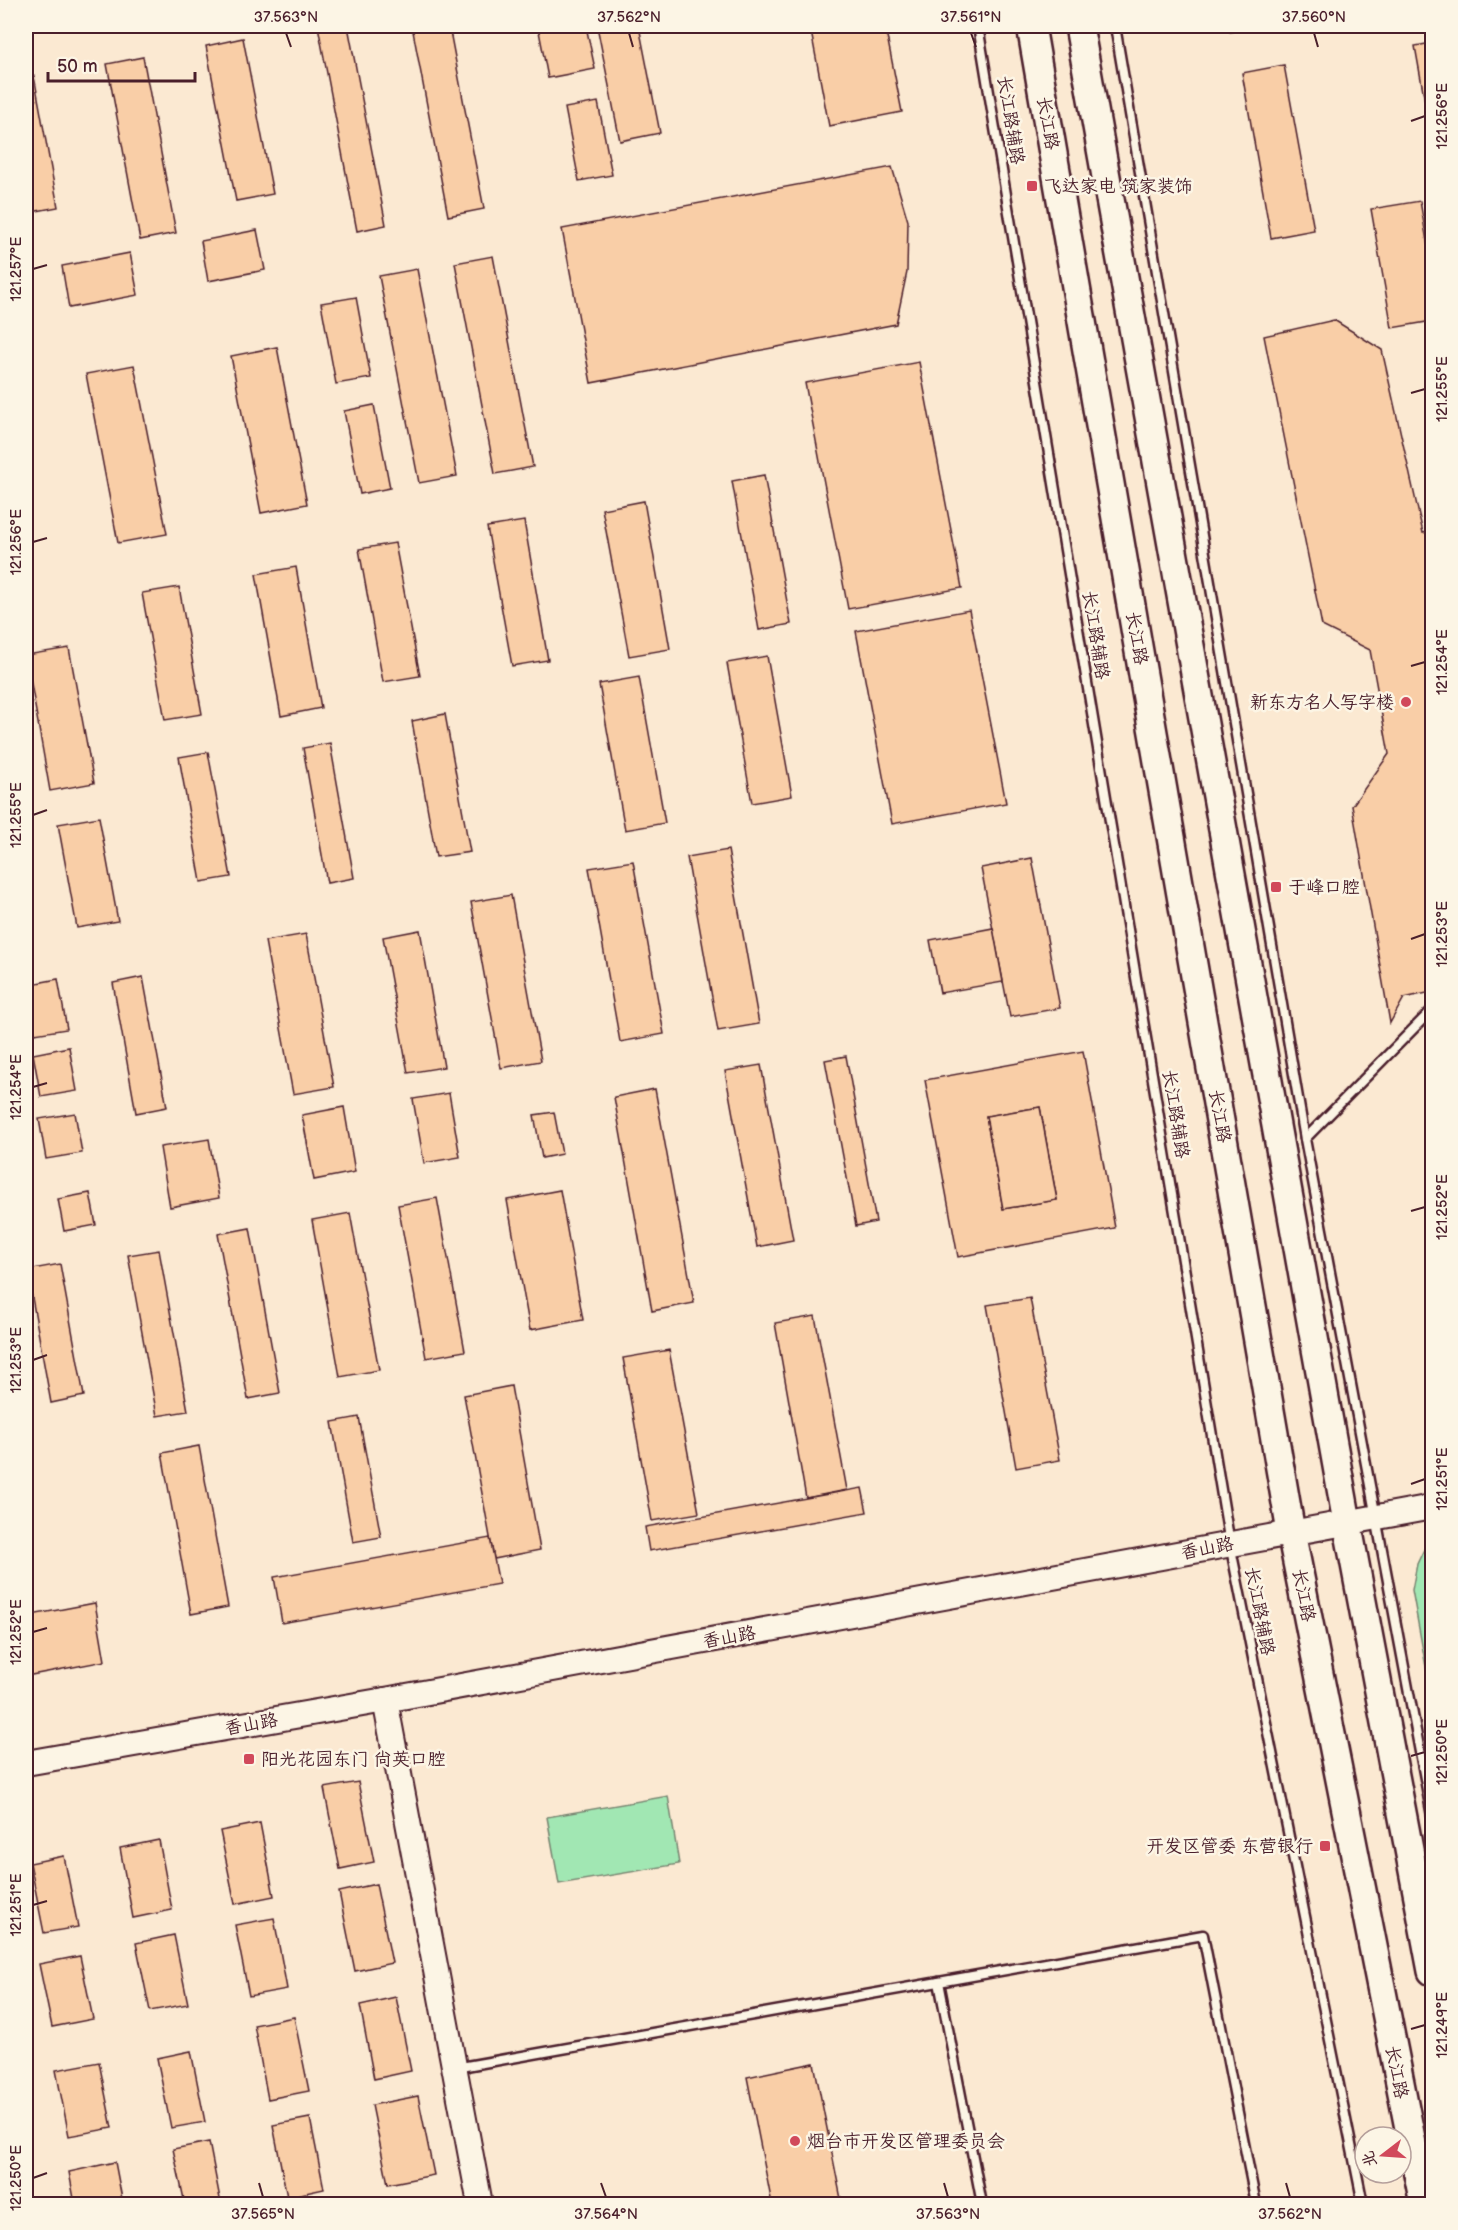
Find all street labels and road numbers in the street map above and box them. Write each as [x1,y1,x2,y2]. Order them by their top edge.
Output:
street label: 长江路辅路 [993,74,1028,166]
street label: 长江路 [1032,95,1063,151]
street label: 长江路辅路 [1078,589,1113,681]
street label: 长江路 [1121,610,1152,666]
street label: 长江路辅路 [1158,1068,1193,1160]
street label: 长江路 [1204,1088,1235,1144]
street label: 香山路 [1179,1533,1236,1564]
street label: 长江路辅路 [1241,1565,1278,1657]
street label: 长江路 [1288,1567,1319,1624]
street label: 香山路 [701,1622,757,1653]
street label: 香山路 [223,1709,279,1740]
street label: 长江路 [1381,2044,1412,2101]

